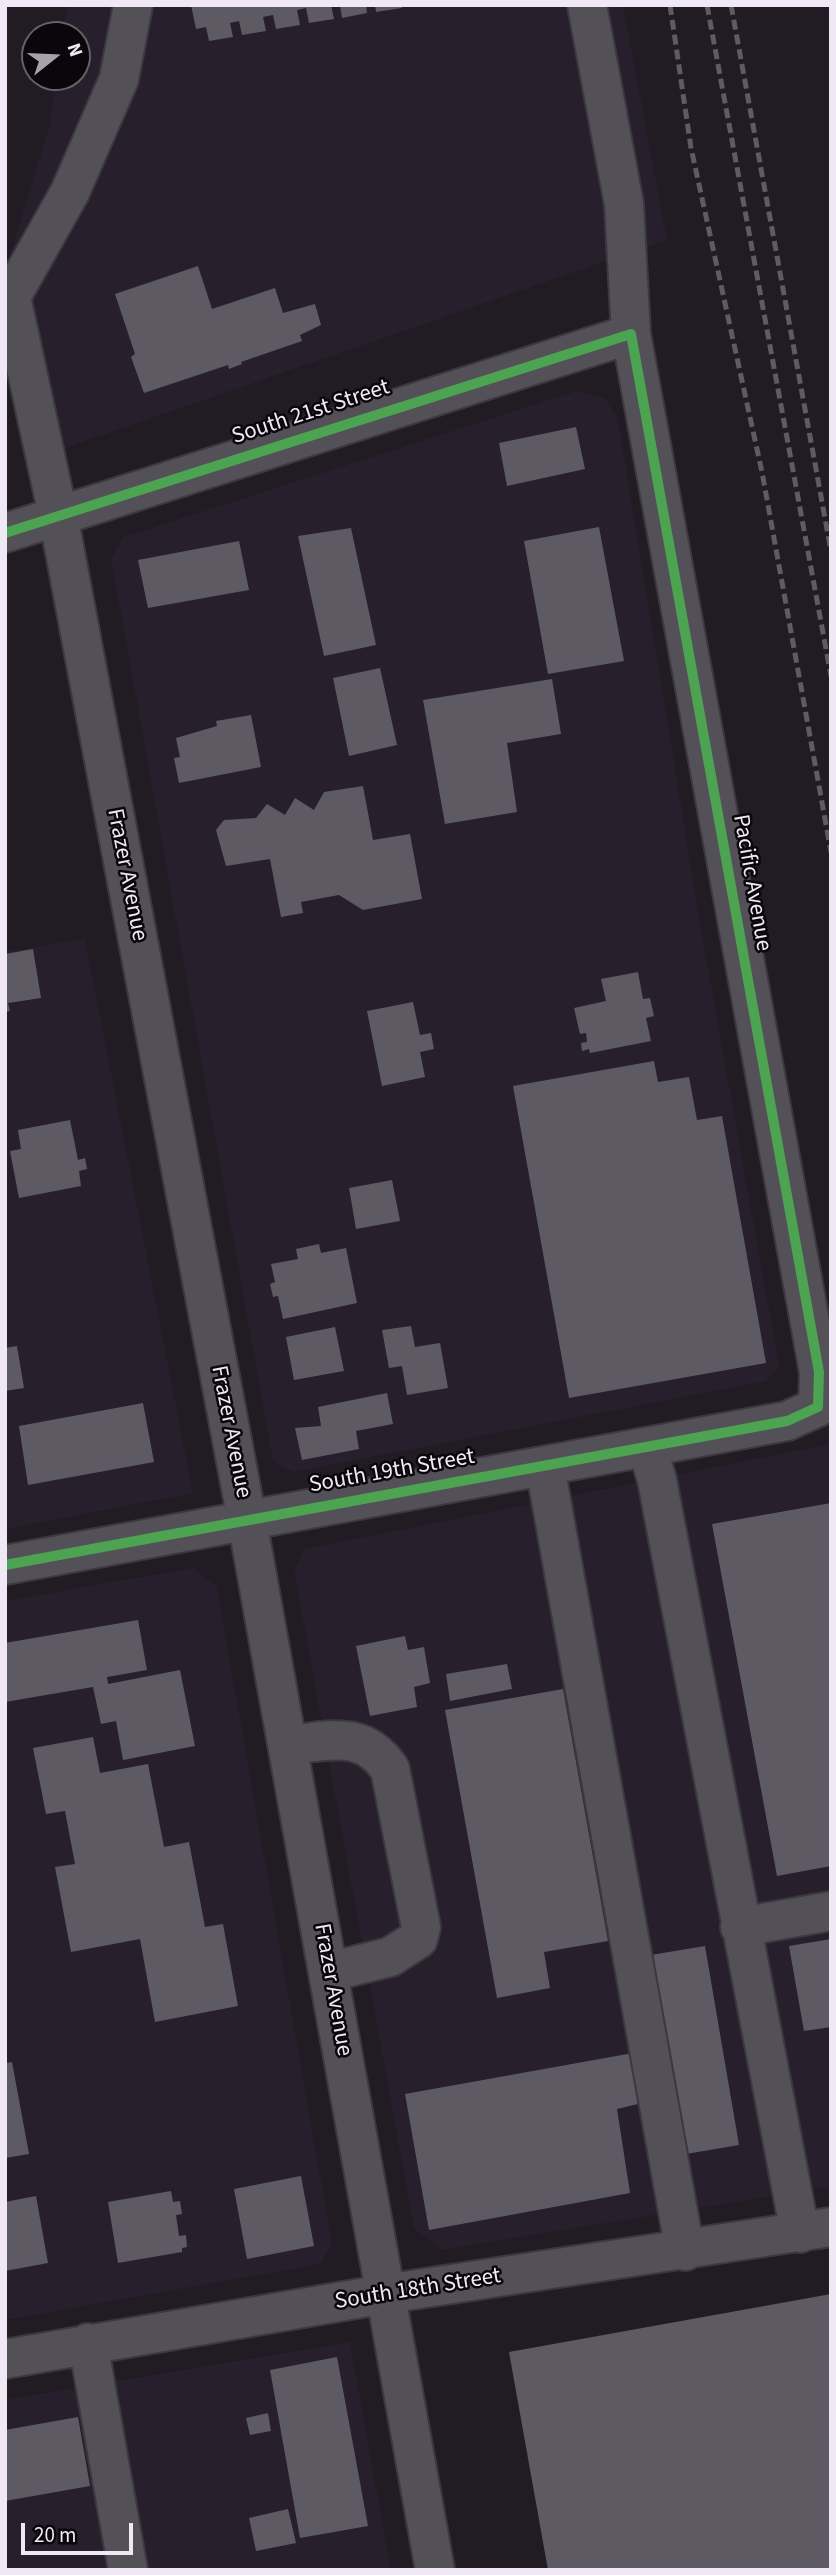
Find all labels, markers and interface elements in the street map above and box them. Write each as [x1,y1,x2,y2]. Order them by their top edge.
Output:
north arrow [21,21,91,91]
text: N [60,40,89,60]
street label: South 21st Street [229,375,393,451]
street label: Frazer Avenue [100,806,152,944]
street label: Pacific Avenue [725,813,777,953]
street label: Frazer Avenue [204,1363,256,1501]
street label: South 19th Street [307,1444,477,1500]
street label: Frazer Avenue [307,1921,357,2059]
street label: South 18th Street [333,2263,503,2317]
scale bar [24,2508,136,2552]
text: 20 m [34,2520,76,2550]

